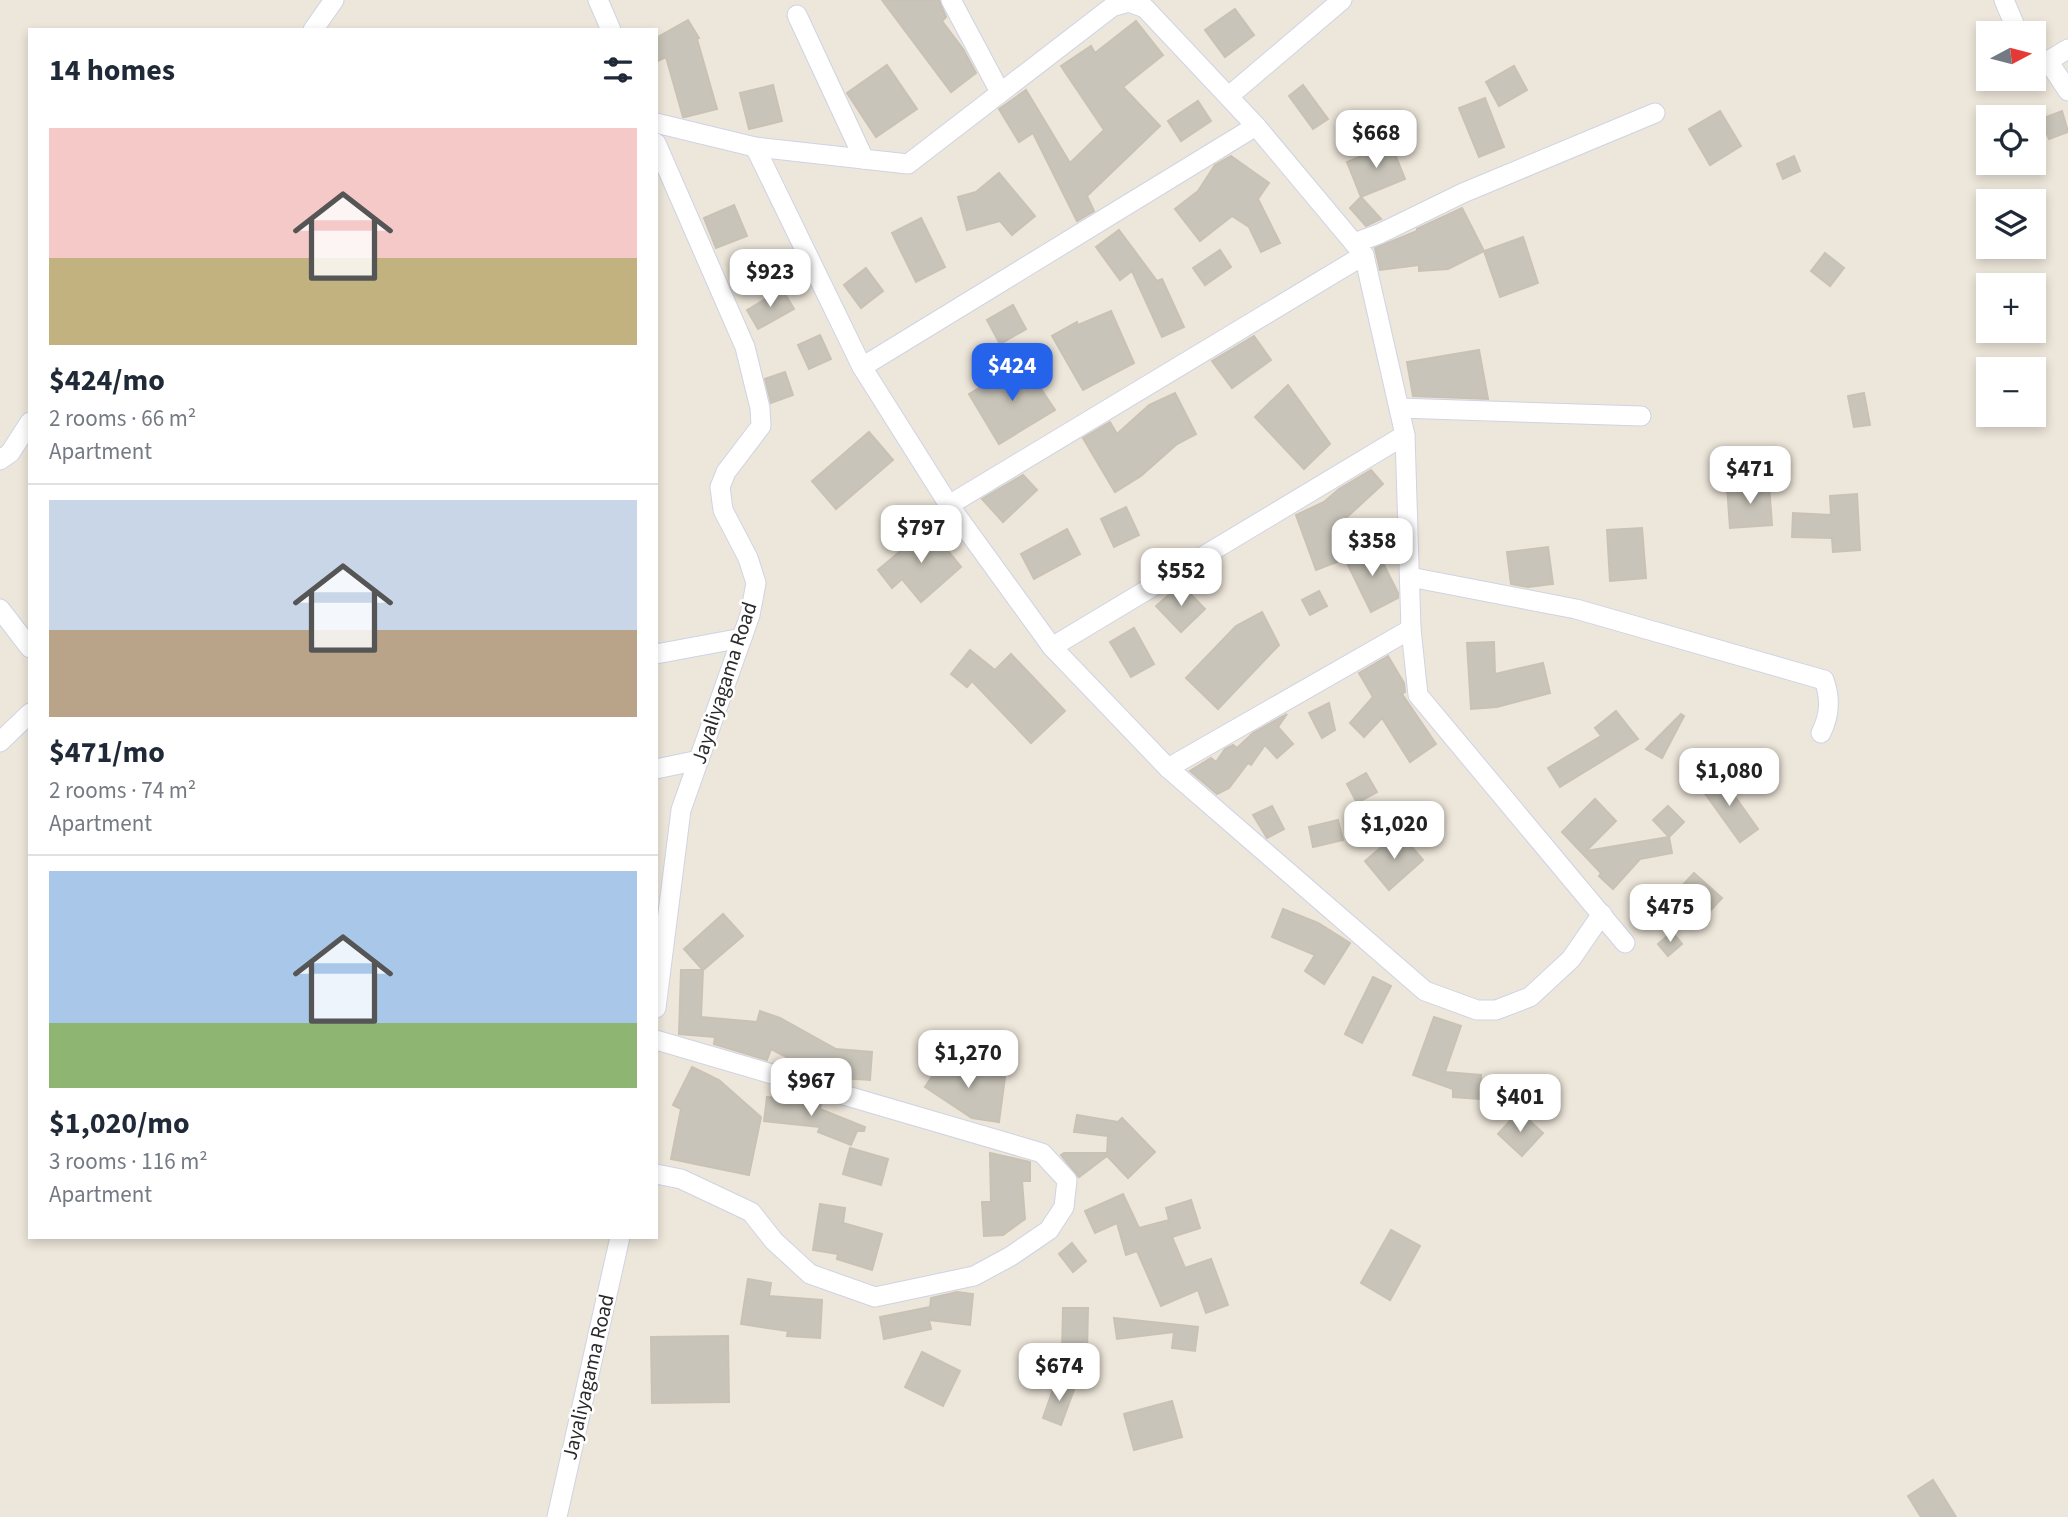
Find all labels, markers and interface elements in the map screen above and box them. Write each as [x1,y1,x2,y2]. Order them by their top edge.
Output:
north arrow [1976,21,2046,91]
map controls [1976,21,2046,427]
text: 14 homes [49,49,175,92]
icon: filters [599,51,637,89]
button: locate [1976,105,2046,175]
pin: $668 [1335,110,1417,170]
text: $668 [1352,116,1400,149]
icon: home [280,173,406,299]
button: layers [1976,189,2046,259]
pin: $923 [729,250,811,309]
text: $923 [746,255,794,288]
button: + [1976,273,2046,343]
pin: $424 [971,344,1053,403]
text: $424 [988,349,1036,382]
button: − [1976,357,2046,427]
text: $424/mo [49,359,165,402]
text: 2 rooms · 66 m² [49,402,196,435]
text: Apartment [49,435,152,468]
pin: $471 [1709,447,1791,506]
text: $471 [1726,452,1774,485]
pin: $797 [880,505,962,565]
text: $797 [897,511,945,544]
pin: $358 [1331,518,1413,578]
text: $358 [1348,524,1396,557]
icon: home [280,545,406,671]
pin: $552 [1140,548,1222,608]
text: $552 [1157,554,1205,587]
street label: Jayaliyagama Road [684,598,764,768]
text: $471/mo [49,731,165,774]
pin: $1,080 [1672,748,1786,808]
text: $1,080 [1695,754,1763,787]
text: 2 rooms · 74 m² [49,774,196,807]
pin: $1,020 [1337,802,1451,861]
text: Apartment [49,807,152,840]
text: $1,020 [1360,807,1428,840]
pin: $475 [1629,884,1711,944]
text: $475 [1646,890,1694,923]
icon: home [280,916,406,1042]
pin: $1,270 [911,1030,1025,1090]
text: $1,270 [934,1036,1002,1069]
pin: $967 [770,1058,852,1118]
text: $967 [787,1064,835,1097]
pin: $401 [1479,1074,1561,1134]
text: $401 [1496,1080,1544,1113]
text: $1,020/mo [49,1102,190,1145]
text: 3 rooms · 116 m² [49,1145,208,1178]
text: Apartment [49,1178,152,1211]
street label: Jayaliyagama Road [554,1291,622,1463]
pin: $674 [1018,1344,1100,1403]
text: $674 [1035,1349,1083,1382]

